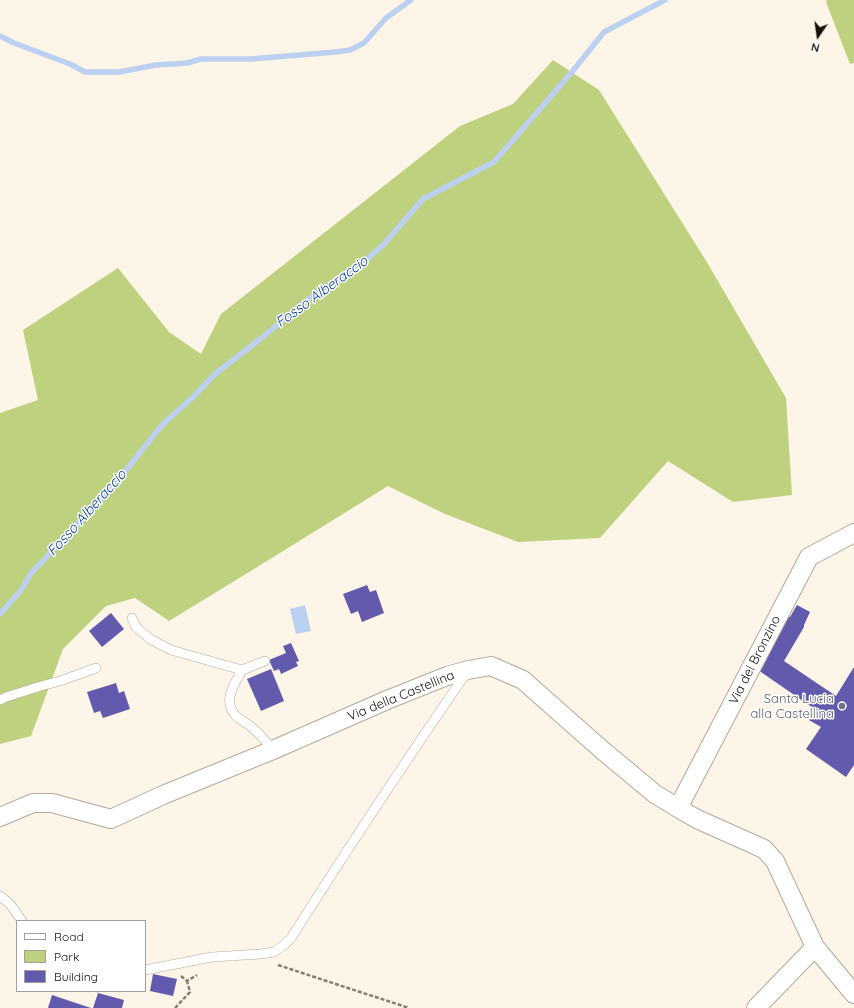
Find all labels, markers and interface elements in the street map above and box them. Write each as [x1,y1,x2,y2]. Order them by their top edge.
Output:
north arrow [798,16,838,56]
text: N [810,40,821,55]
water label: Fosso Alberaccio [273,253,371,331]
water label: Fosso Alberaccio [44,467,130,559]
street label: Via del Bronzino [726,613,784,707]
street label: Via della Castellina [345,667,457,725]
place label: Santa Lucia alla Castellina [750,691,834,722]
marker: Santa Lucia alla Castellina [837,701,847,711]
legend [16,920,146,992]
text: Road [54,929,84,944]
text: Park [54,949,79,964]
text: Building [54,969,98,984]

